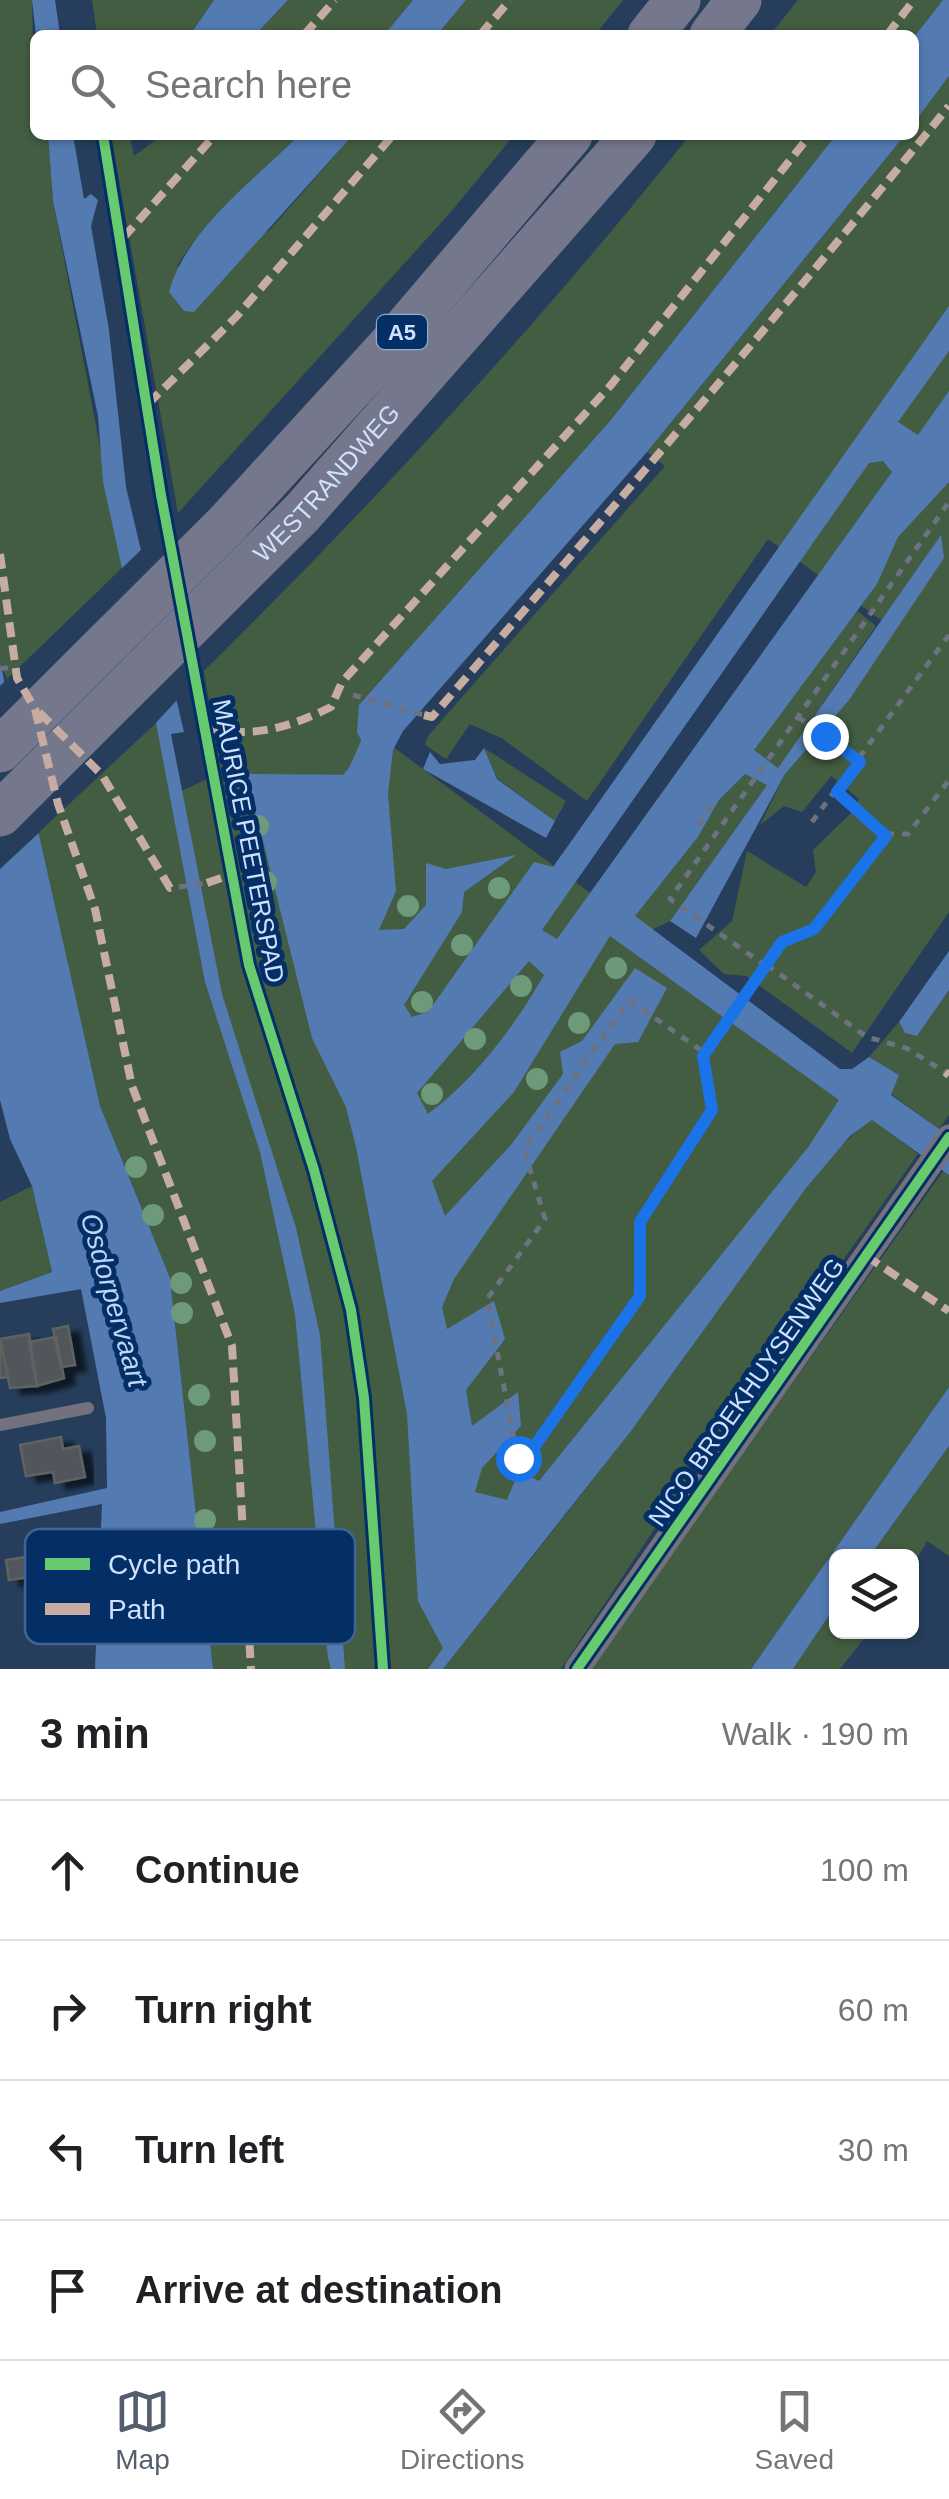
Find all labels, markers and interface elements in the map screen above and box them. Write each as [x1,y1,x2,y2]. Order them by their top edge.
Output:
search box [30,30,919,140]
icon: search [65,58,120,113]
text: Search here [145,64,352,106]
road number: A5 [377,315,427,349]
street label: WESTRANDWEG [248,399,405,567]
street label: MAURICE PEETERSPAD [208,697,290,985]
route end [803,714,849,760]
water label: Osdorpervaart [74,1210,154,1391]
street label: NICO BROEKHUYSENWEG [643,1253,849,1531]
route start [496,1436,542,1482]
legend [25,1529,355,1644]
text: Cycle path [108,1549,240,1580]
map controls [829,1549,919,1639]
button: layers [829,1549,919,1639]
text: Path [108,1594,166,1625]
text: 3 min [40,1710,150,1757]
text: Walk · 190 m [722,1716,909,1752]
icon: ahead [40,1843,95,1898]
text: Continue [135,1849,300,1891]
text: 100 m [820,1852,909,1888]
icon: right [40,1983,95,2038]
text: Turn right [135,1989,312,2031]
text: 60 m [838,1992,909,2028]
icon: left [40,2123,95,2178]
text: Turn left [135,2129,284,2171]
text: 30 m [838,2132,909,2168]
icon: arrive [40,2263,95,2318]
text: Arrive at destination [135,2269,502,2311]
tab: Map [115,2384,170,2476]
tab: Directions [400,2384,525,2476]
tab: Saved [755,2384,834,2476]

